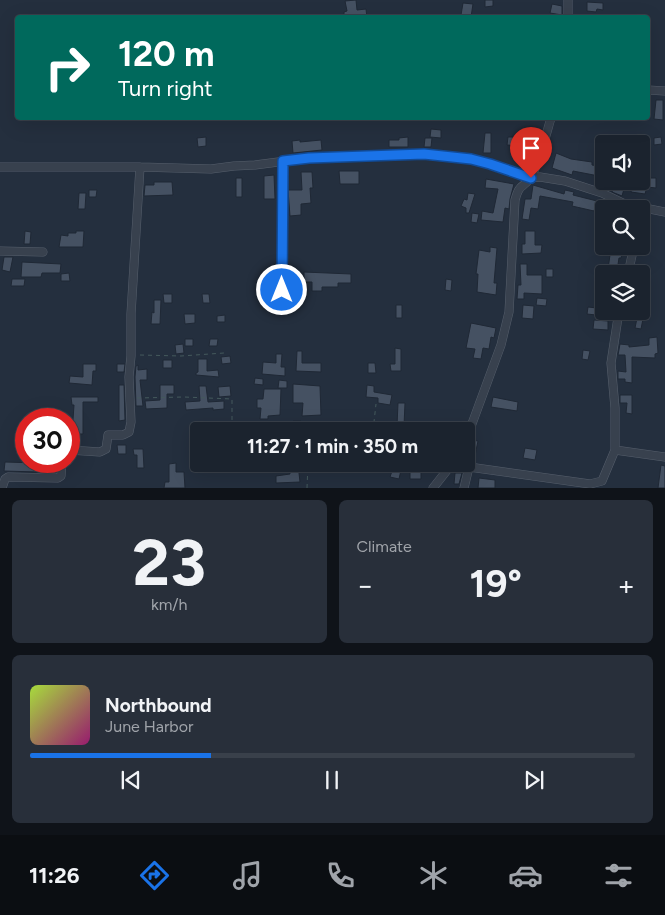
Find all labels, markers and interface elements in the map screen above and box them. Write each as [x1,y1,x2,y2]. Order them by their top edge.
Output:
text: 120 m [118,33,215,75]
icon: right [35,35,100,100]
text: Turn right [118,75,213,102]
pin [510,127,552,178]
icon: arrive [517,134,545,162]
map controls [595,135,650,320]
button: sound [595,135,650,190]
button: search [595,200,650,255]
position arrow [255,263,307,315]
button: layers [595,265,650,320]
speed limit sign: 30 [15,408,80,473]
text: 11:27 · 1 min · 350 m [247,435,418,458]
text: 23 [132,523,206,601]
text: Climate [357,537,412,556]
text: 19° [470,561,522,607]
text: − [357,568,374,602]
text: + [618,568,635,602]
text: km/h [151,595,188,614]
text: Northbound [105,694,212,717]
text: June Harbor [105,717,193,736]
icon: previous [117,766,145,794]
icon: pause [318,766,346,794]
icon: next [520,766,548,794]
icon: directions [137,858,172,893]
icon: music [230,858,265,893]
icon: phone [323,858,358,893]
icon: climate [416,858,451,893]
icon: car [508,858,543,893]
icon: filters [601,858,636,893]
text: 11:26 [29,862,80,889]

